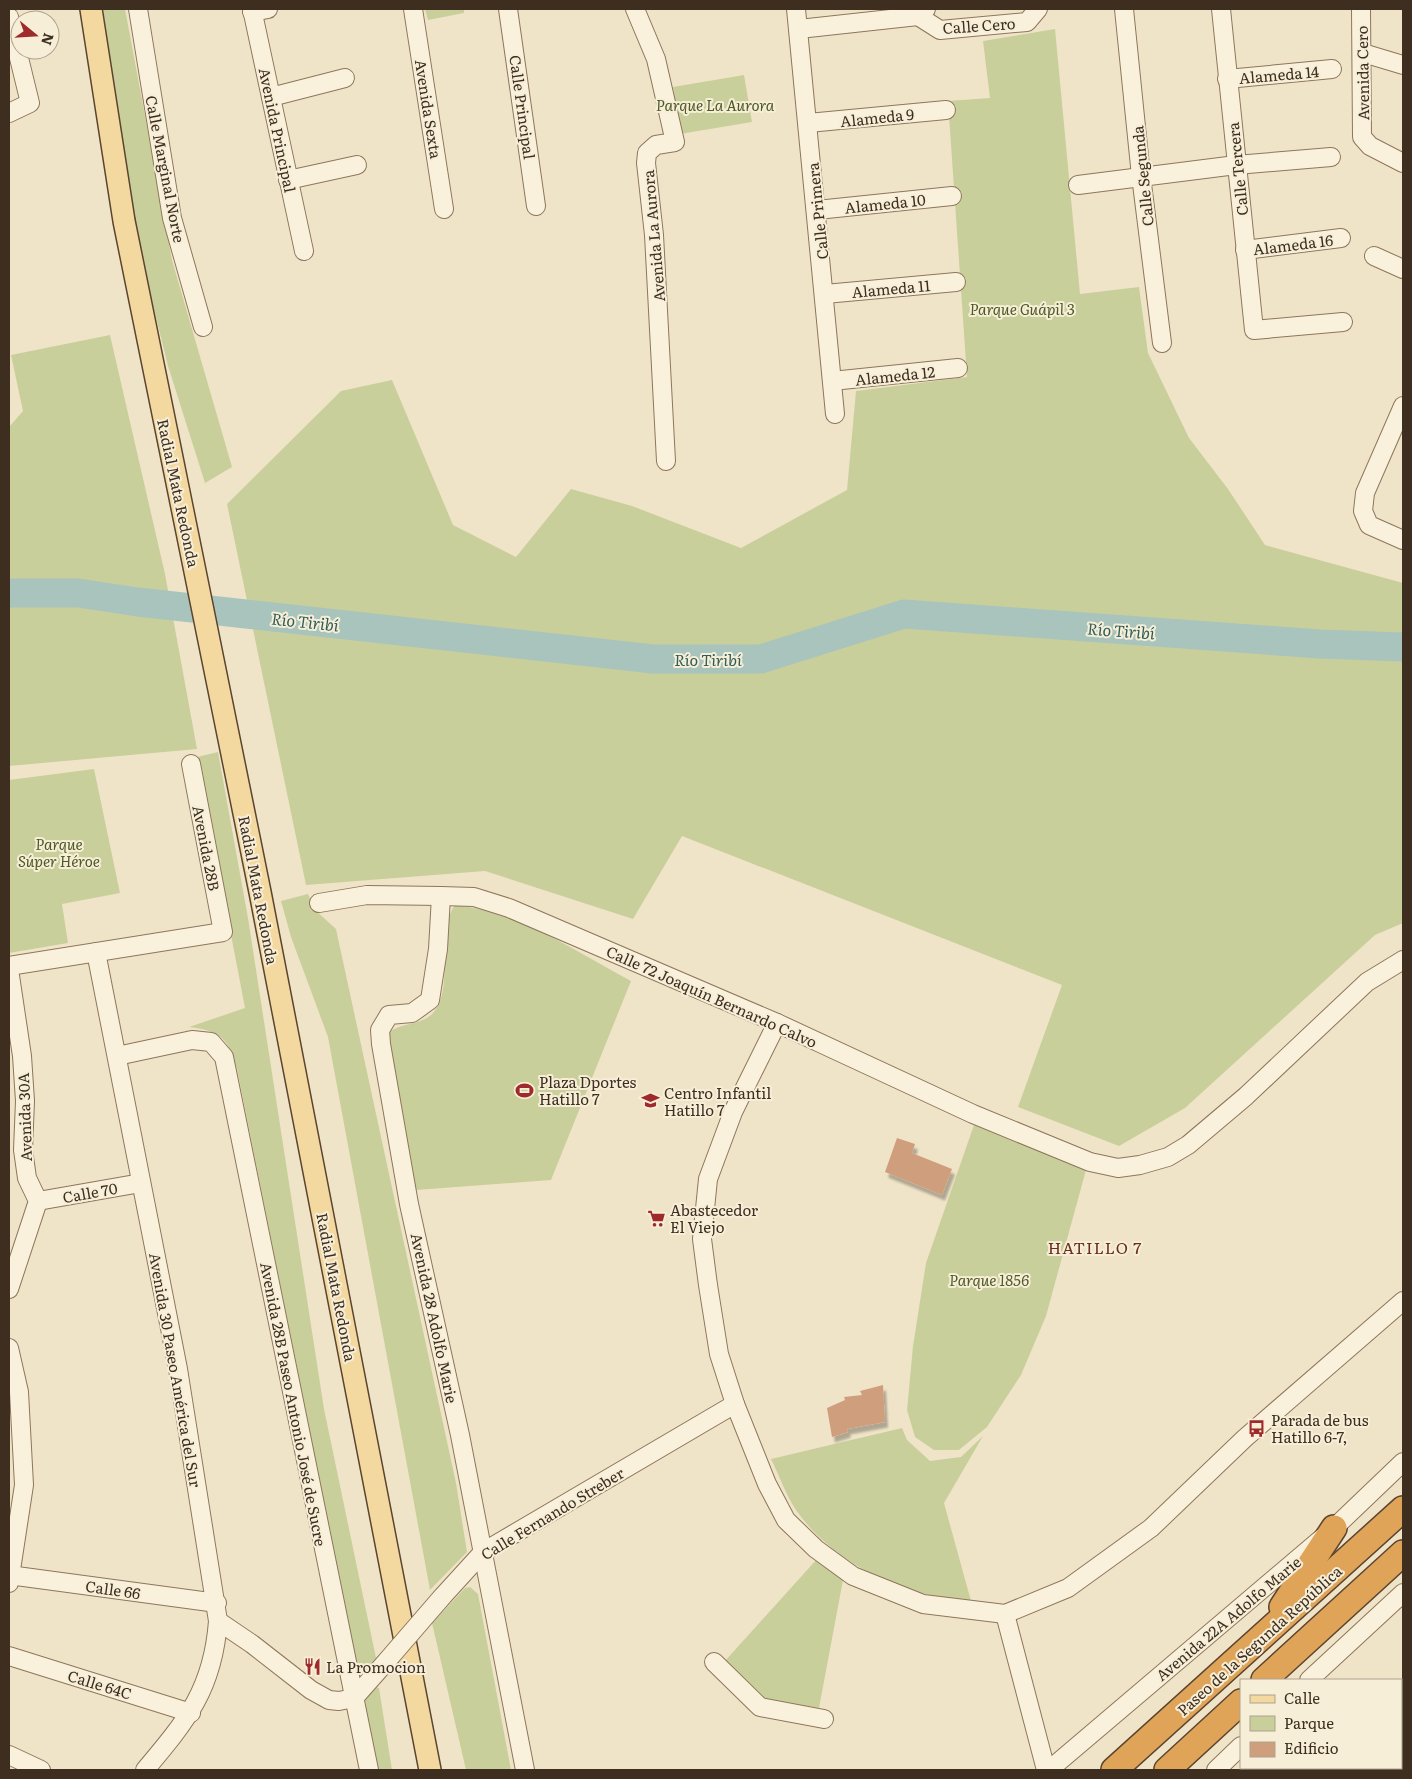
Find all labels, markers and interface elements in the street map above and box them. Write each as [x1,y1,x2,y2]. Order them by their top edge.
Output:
north arrow [10,10,60,60]
street label: Calle Cero [942,11,1016,39]
street label: Avenida Cero [1350,25,1374,121]
text: N [37,31,60,48]
street label: Calle Principal [504,53,542,161]
street label: Avenida Sexta [410,58,448,161]
street label: Alameda 14 [1238,59,1320,89]
street label: Avenida Principal [254,66,302,194]
street label: Calle Marginal Norte [140,93,192,245]
park label: Parque La Aurora [656,93,775,116]
street label: Alameda 9 [839,102,915,132]
street label: Calle Tercera [1221,120,1253,217]
street label: Calle Segunda [1125,124,1159,227]
street label: Calle Primera [800,160,834,261]
street label: Avenida La Aurora [636,168,670,303]
street label: Alameda 10 [843,187,927,219]
street label: Alameda 16 [1252,228,1334,260]
street label: Alameda 11 [851,273,931,303]
park label: Parque Guápil 3 [969,297,1075,320]
street label: Alameda 12 [854,359,936,391]
street label: Radial Mata Redonda [152,417,206,570]
water label: Río Tiribí [270,606,340,636]
water label: Río Tiribí [1086,616,1156,644]
water label: Río Tiribí [674,647,742,671]
street label: Avenida 28B [187,803,227,893]
street label: Radial Mata Redonda [233,814,285,967]
park label: Parque Súper Héroe [18,832,100,872]
street label: Calle 72 Joaquín Bernardo Calvo [603,939,821,1053]
place label: Plaza Dportes Hatillo 7 [539,1070,637,1110]
street label: Avenida 30A [11,1072,37,1162]
sports icon: Plaza Dportes Hatillo 7 [515,1080,535,1100]
place label: Centro Infantil Hatillo 7 [664,1081,771,1121]
school or university icon: Centro Infantil Hatillo 7 [640,1091,660,1111]
street label: Calle 70 [61,1176,120,1208]
place label: Abastecedor El Viejo [670,1198,758,1238]
supermarket icon: Abastecedor El Viejo [646,1208,666,1228]
street label: Radial Mata Redonda [311,1211,363,1364]
street label: Avenida 28 Adolfo Marie [406,1231,464,1405]
district label: HATILLO 7 [1048,1235,1142,1259]
street label: Avenida 30 Paseo América del Sur [144,1251,208,1489]
street label: Avenida 28B Paseo Antonio José de Sucre [255,1260,333,1548]
park label: Parque 1856 [949,1268,1029,1291]
place label: Parada de bus Hatillo 6-7, [1271,1408,1369,1448]
bus stop icon: Parada de bus Hatillo 6-7, [1247,1418,1267,1438]
street label: Calle Fernando Streber [476,1461,628,1565]
street label: Avenida 22A Adolfo Marie [1150,1550,1306,1686]
street label: Paseo de la Segunda República [1171,1559,1347,1720]
street label: Calle 66 [84,1574,142,1604]
place label: La Promocion [326,1655,426,1678]
restaurant icon: La Promocion [302,1656,322,1676]
street label: Calle 64C [65,1663,135,1705]
legend [1240,1679,1402,1769]
text: Calle [1284,1686,1320,1709]
text: Parque [1284,1711,1334,1734]
text: Edificio [1284,1736,1339,1759]

